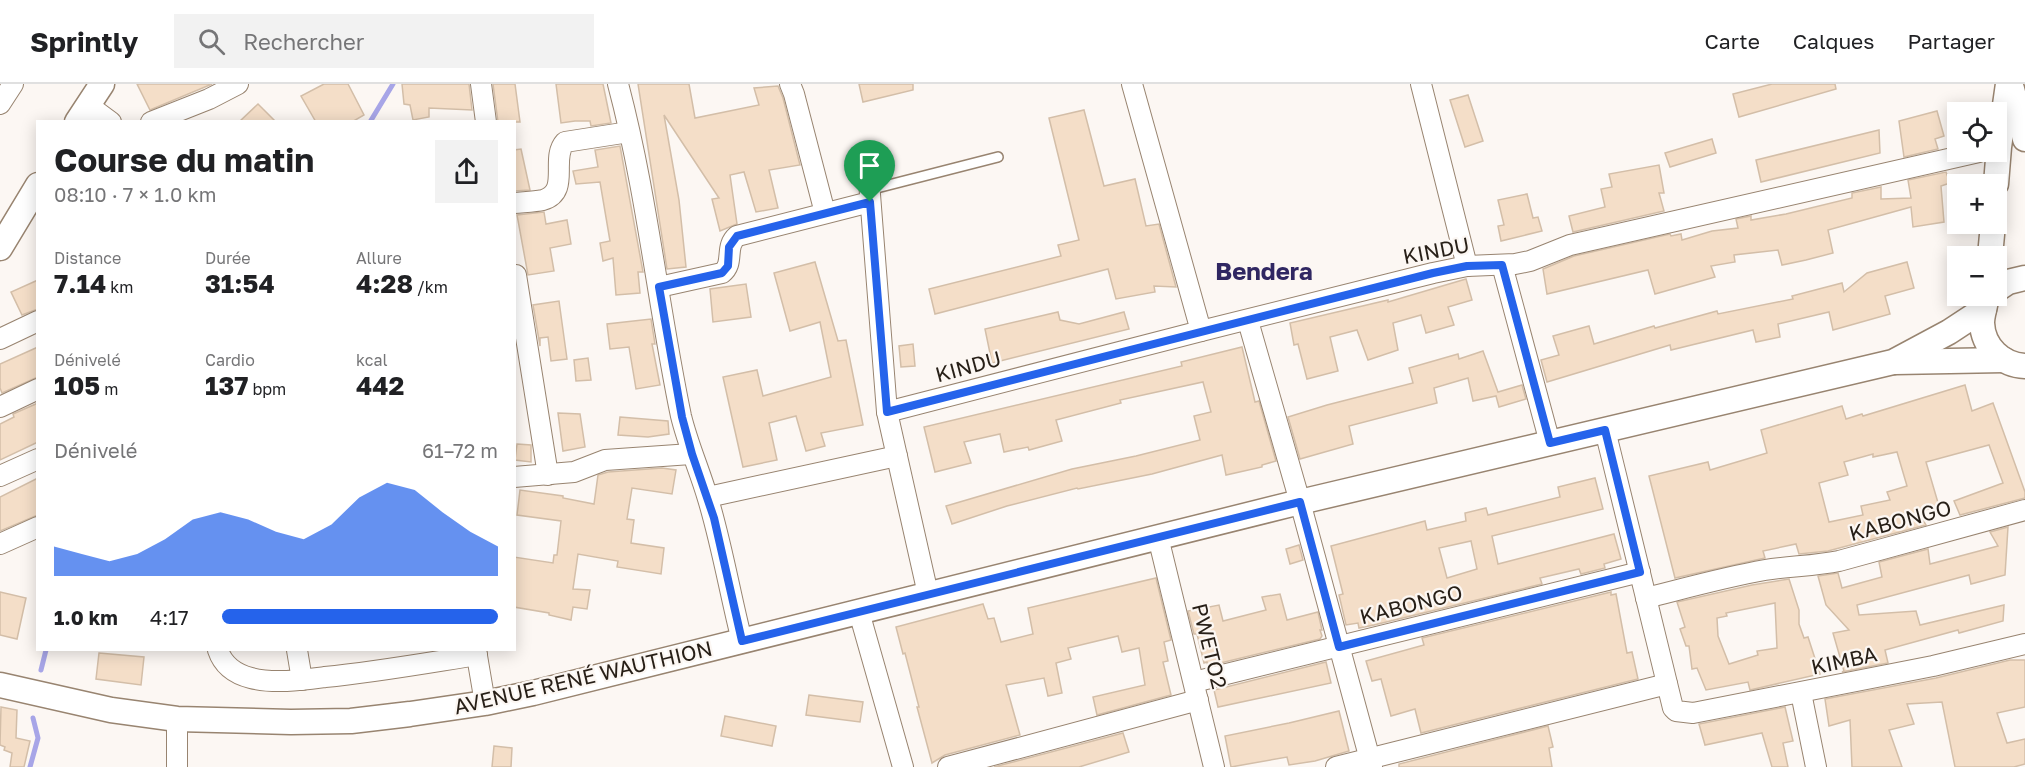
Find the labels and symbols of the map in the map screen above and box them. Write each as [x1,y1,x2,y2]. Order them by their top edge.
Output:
pin [844,140,895,202]
street label: KINDU [1401,231,1471,269]
district label: Bendera [1215,256,1313,285]
street label: KINDU [932,345,1004,387]
street label: KABONGO [1846,494,1954,546]
street label: KABONGO [1357,579,1465,629]
street label: PWETO2 [1187,601,1233,691]
street label: AVENUE RENÉ WAUTHION [451,635,715,719]
street label: KIMBA [1809,640,1879,680]

